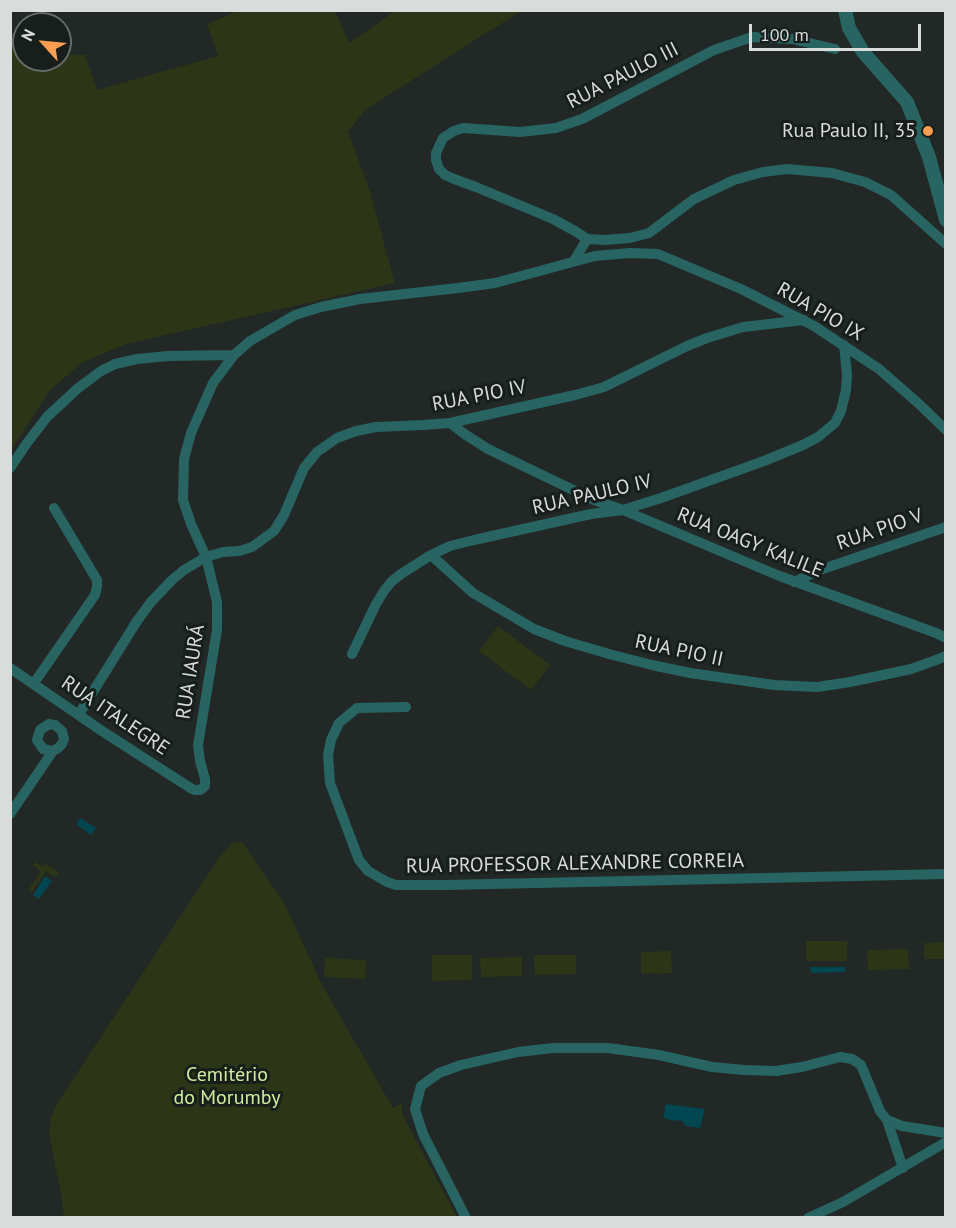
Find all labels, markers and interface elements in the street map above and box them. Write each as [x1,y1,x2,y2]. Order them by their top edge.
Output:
north arrow [12,12,72,72]
scale bar [752,12,924,50]
text: 100 m [760,23,809,46]
text: N [16,26,39,44]
street label: RUA PAULO III [563,38,683,114]
place label: Rua Paulo II, 35 [782,119,916,143]
marker: Rua Paulo II, 35 [921,124,935,138]
street label: RUA PIO IX [772,278,868,346]
street label: RUA PIO IV [430,375,528,417]
street label: RUA PAULO IV [530,470,654,520]
street label: RUA OAGY KALILE [673,503,827,583]
street label: RUA PIO V [834,504,926,556]
street label: RUA IAURÁ [172,623,210,721]
street label: RUA PIO II [633,630,725,672]
street label: RUA ITALEGRE [56,671,174,761]
street label: RUA PROFESSOR ALEXANDRE CORREIA [406,849,744,879]
park label: Cemitério do Morumby [173,1063,281,1110]

